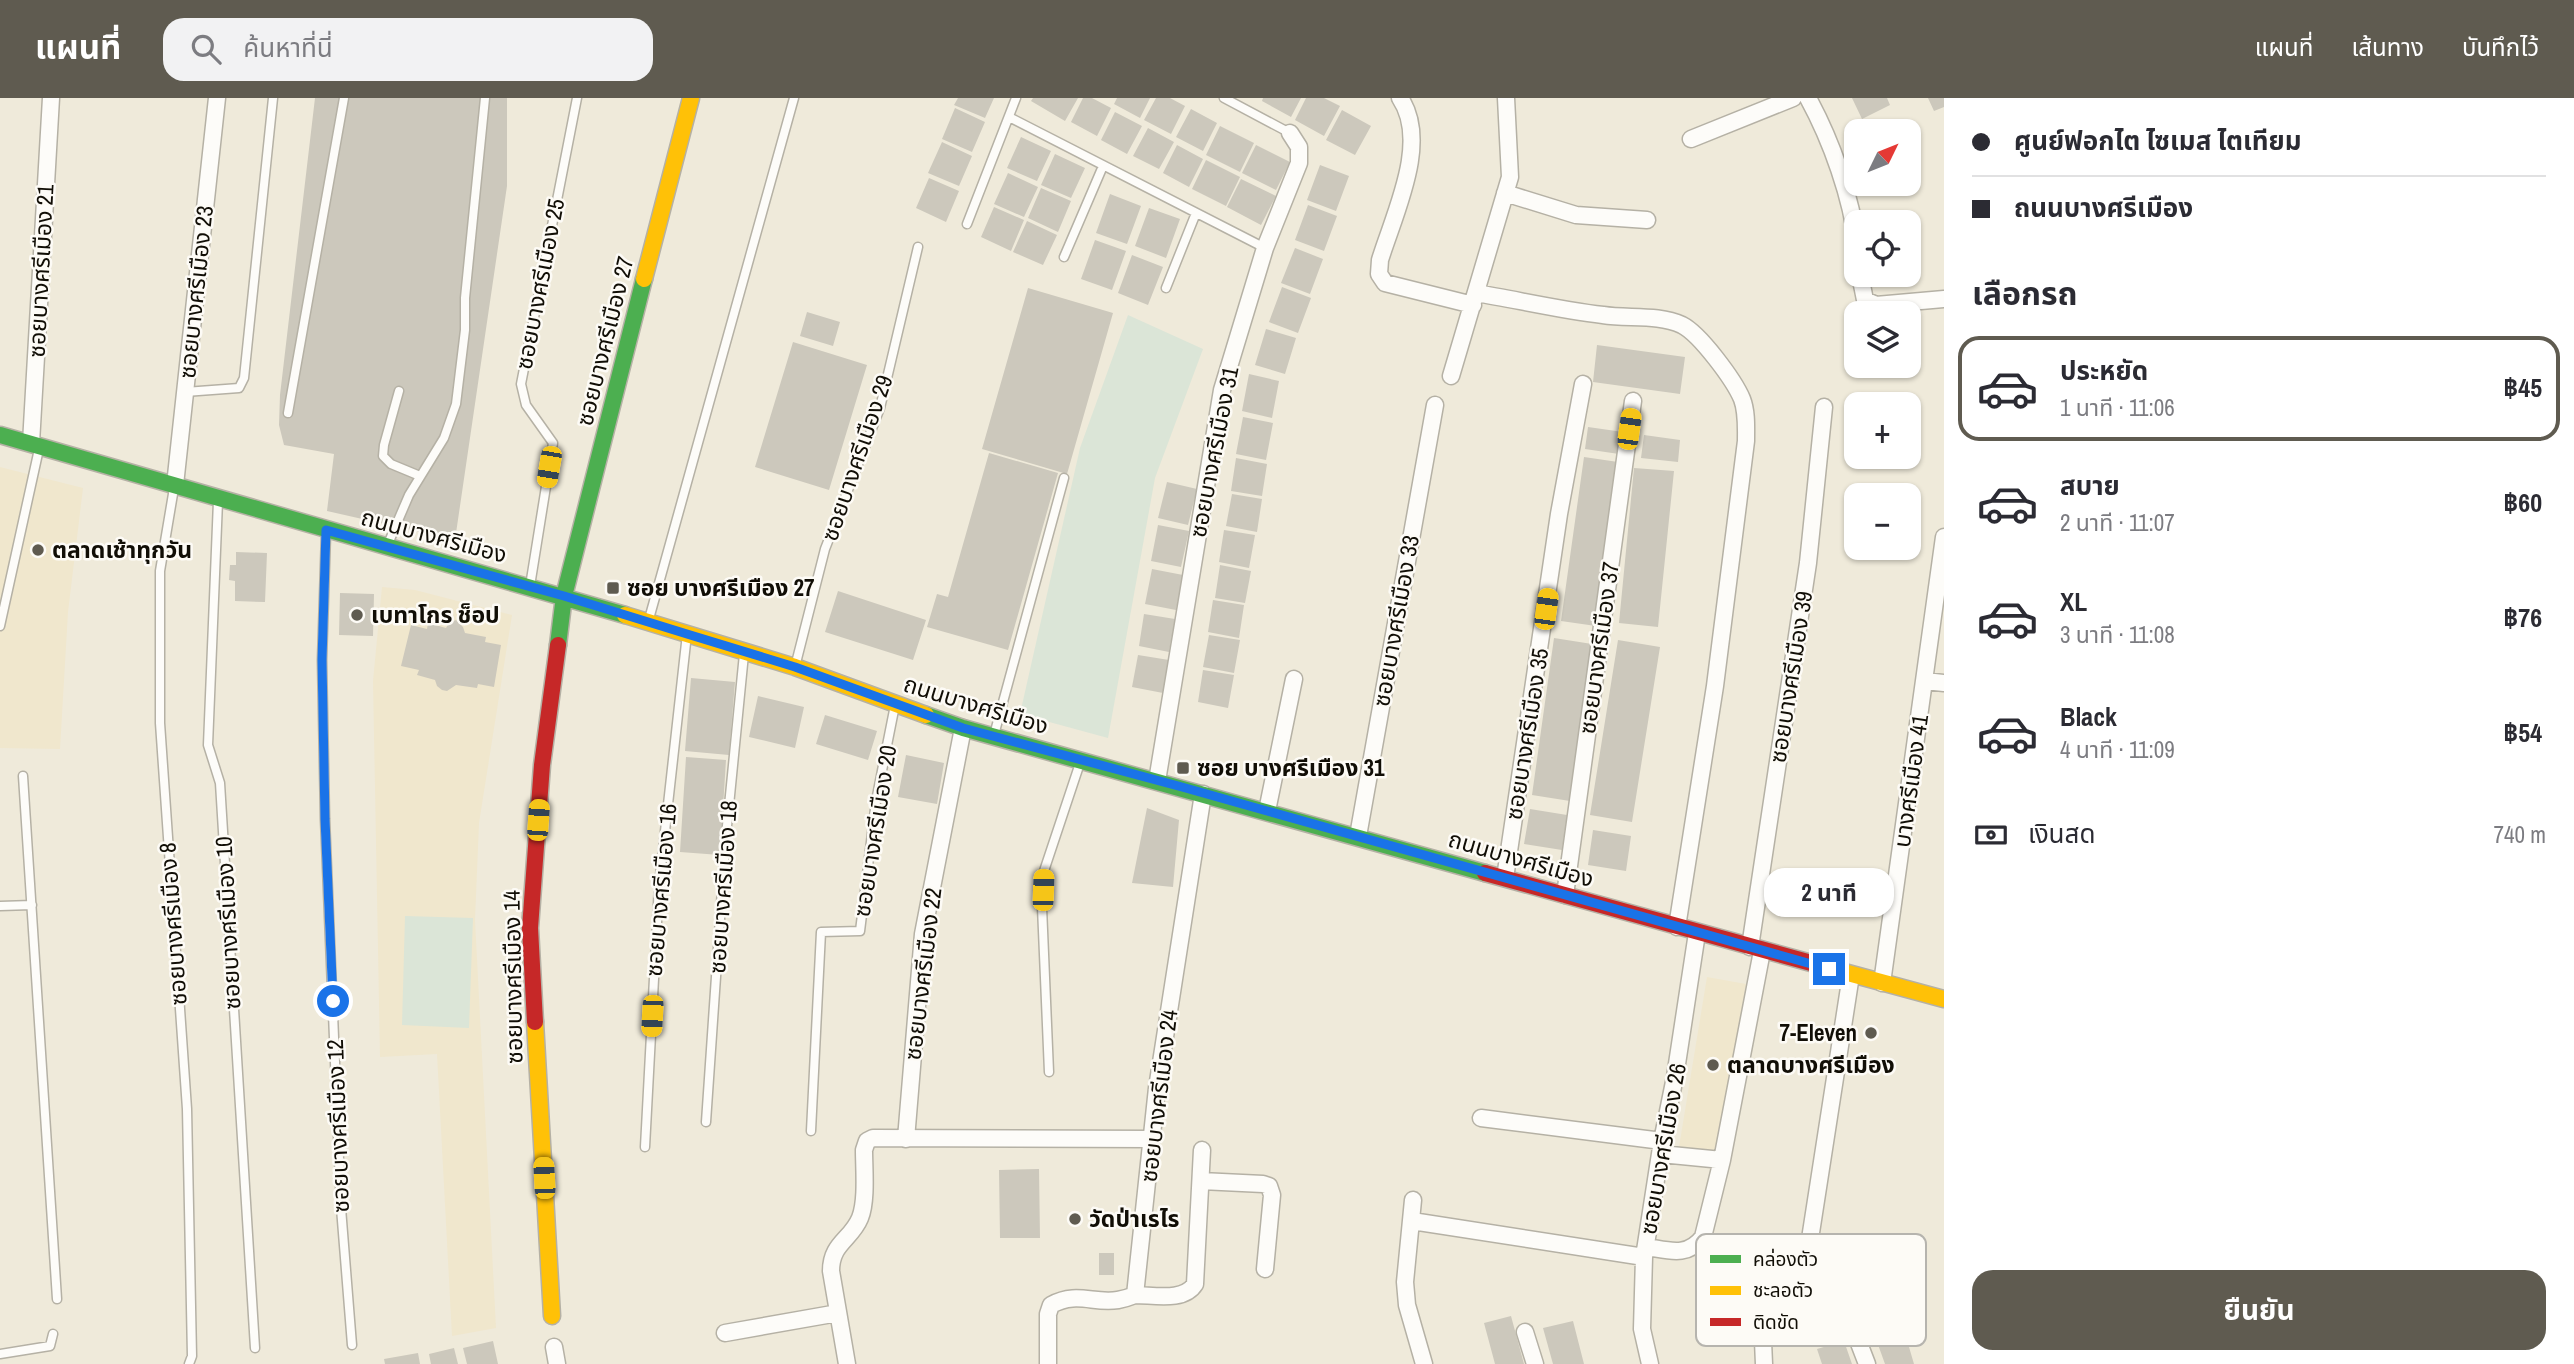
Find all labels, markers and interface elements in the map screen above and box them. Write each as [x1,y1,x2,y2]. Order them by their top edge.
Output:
search box [163,18,653,81]
text: แผนที่ [35,25,121,69]
icon: search [187,30,225,68]
text: ค้นหาที่นี่ [243,30,333,65]
text: แผนที่ [2255,31,2313,63]
text: เส้นทาง [2351,31,2424,63]
text: บันทึกไว้ [2462,31,2539,63]
north arrow [1844,119,1922,196]
map controls [1844,119,1921,560]
text: ศูนย์ฟอกไต ไซเมส ไตเทียม [2014,123,2302,158]
street label: ซอยบางศรีเมือง 21 [20,183,61,358]
text: ถนนบางศรีเมือง [2014,190,2193,225]
street label: ซอยบางศรีเมือง 25 [508,196,571,372]
street label: ซอยบางศรีเมือง 23 [171,204,220,380]
button: locate [1844,210,1921,287]
street label: ซอยบางศรีเมือง 27 [568,253,641,429]
text: เลือกรถ [1972,272,2077,315]
button: layers [1844,301,1921,378]
text: ประหยัด [2060,353,2148,388]
icon: car [1976,357,2039,420]
street label: ซอยบางศรีเมือง 31 [1182,363,1245,540]
text: ฿45 [2503,370,2542,405]
street label: ซอยบางศรีเมือง 29 [814,371,899,545]
button: + [1844,392,1921,469]
text: 1 นาที · 11:06 [2060,392,2175,423]
car [1616,407,1643,451]
car [536,444,563,490]
text: สบาย [2060,468,2120,503]
icon: car [1976,472,2039,535]
button: − [1844,483,1921,560]
text: ฿60 [2503,485,2542,520]
street label: ถนนบางศรีเมือง [358,501,510,570]
text: 2 นาที · 11:07 [2060,507,2175,538]
street label: ซอยบางศรีเมือง 33 [1365,533,1426,709]
place label: ตลาดเช้าทุกวัน [52,534,192,565]
marker: ตลาดเช้าทุกวัน [30,542,46,558]
street label: ซอยบางศรีเมือง 37 [1571,560,1626,736]
place label: ซอย บางศรีเมือง 27 [627,572,815,603]
marker: ซอย บางศรีเมือง 27 [605,580,621,596]
text: XL [2060,584,2087,619]
car [1533,587,1560,631]
icon: car [1976,587,2039,650]
street label: ซอยบางศรีเมือง 39 [1762,589,1819,765]
place label: เบทาโกร ช็อป [371,599,500,630]
text: ฿76 [2503,600,2542,635]
marker: เบทาโกร ช็อป [349,607,365,623]
text: 3 นาที · 11:08 [2060,619,2175,650]
street label: ซอยบางศรีเมือง 35 [1498,646,1555,822]
street label: ถนนบางศรีเมือง [900,668,1052,741]
text: Black [2060,699,2117,734]
icon: car [1976,702,2039,765]
street label: บางศรีเมือง 41 [1886,712,1935,849]
text: ฿54 [2503,715,2542,750]
text: 4 นาที · 11:09 [2060,734,2175,765]
street label: ซอยบางศรีเมือง 20 [846,743,903,919]
place label: ซอย บางศรีเมือง 31 [1197,752,1385,783]
marker: ซอย บางศรีเมือง 31 [1175,760,1191,776]
car [527,798,550,842]
street label: ซอยบางศรีเมือง 18 [701,799,744,975]
street label: ซอยบางศรีเมือง 16 [637,802,684,978]
icon: cash [1972,816,2010,854]
text: เงินสด [2028,816,2095,851]
text: 740 m [2494,819,2546,850]
street label: ถนนบางศรีเมือง [1445,823,1597,894]
street label: ซอยบางศรีเมือง 10 [207,836,248,1011]
street label: ซอยบางศรีเมือง 8 [151,842,194,1006]
callout: 2 นาที [1764,868,1894,916]
car [1032,869,1055,911]
text: 2 นาที [1801,877,1857,908]
street label: ซอยบางศรีเมือง 22 [897,886,948,1062]
street label: ซอยบางศรีเมือง 14 [495,889,530,1064]
route end [1813,953,1845,985]
route start [317,985,349,1017]
car [641,994,664,1038]
street label: ซอยบางศรีเมือง 24 [1133,1007,1185,1184]
place label: 7-Eleven [1779,1017,1857,1048]
marker: 7-Eleven [1863,1025,1879,1041]
street label: ซอยบางศรีเมือง 12 [319,1039,356,1213]
place label: ตลาดบางศรีเมือง [1727,1049,1895,1080]
marker: ตลาดบางศรีเมือง [1705,1057,1721,1073]
street label: ซอยบางศรีเมือง 26 [1632,1061,1693,1237]
car [533,1156,556,1200]
place label: วัดป่าเรไร [1089,1203,1180,1234]
marker: วัดป่าเรไร [1067,1211,1083,1227]
legend [1696,1234,1926,1346]
text: คล่องตัว [1753,1246,1818,1272]
button: ยืนยัน [1972,1270,2546,1350]
text: ชะลอตัว [1753,1277,1813,1303]
text: ติดขัด [1753,1309,1799,1335]

